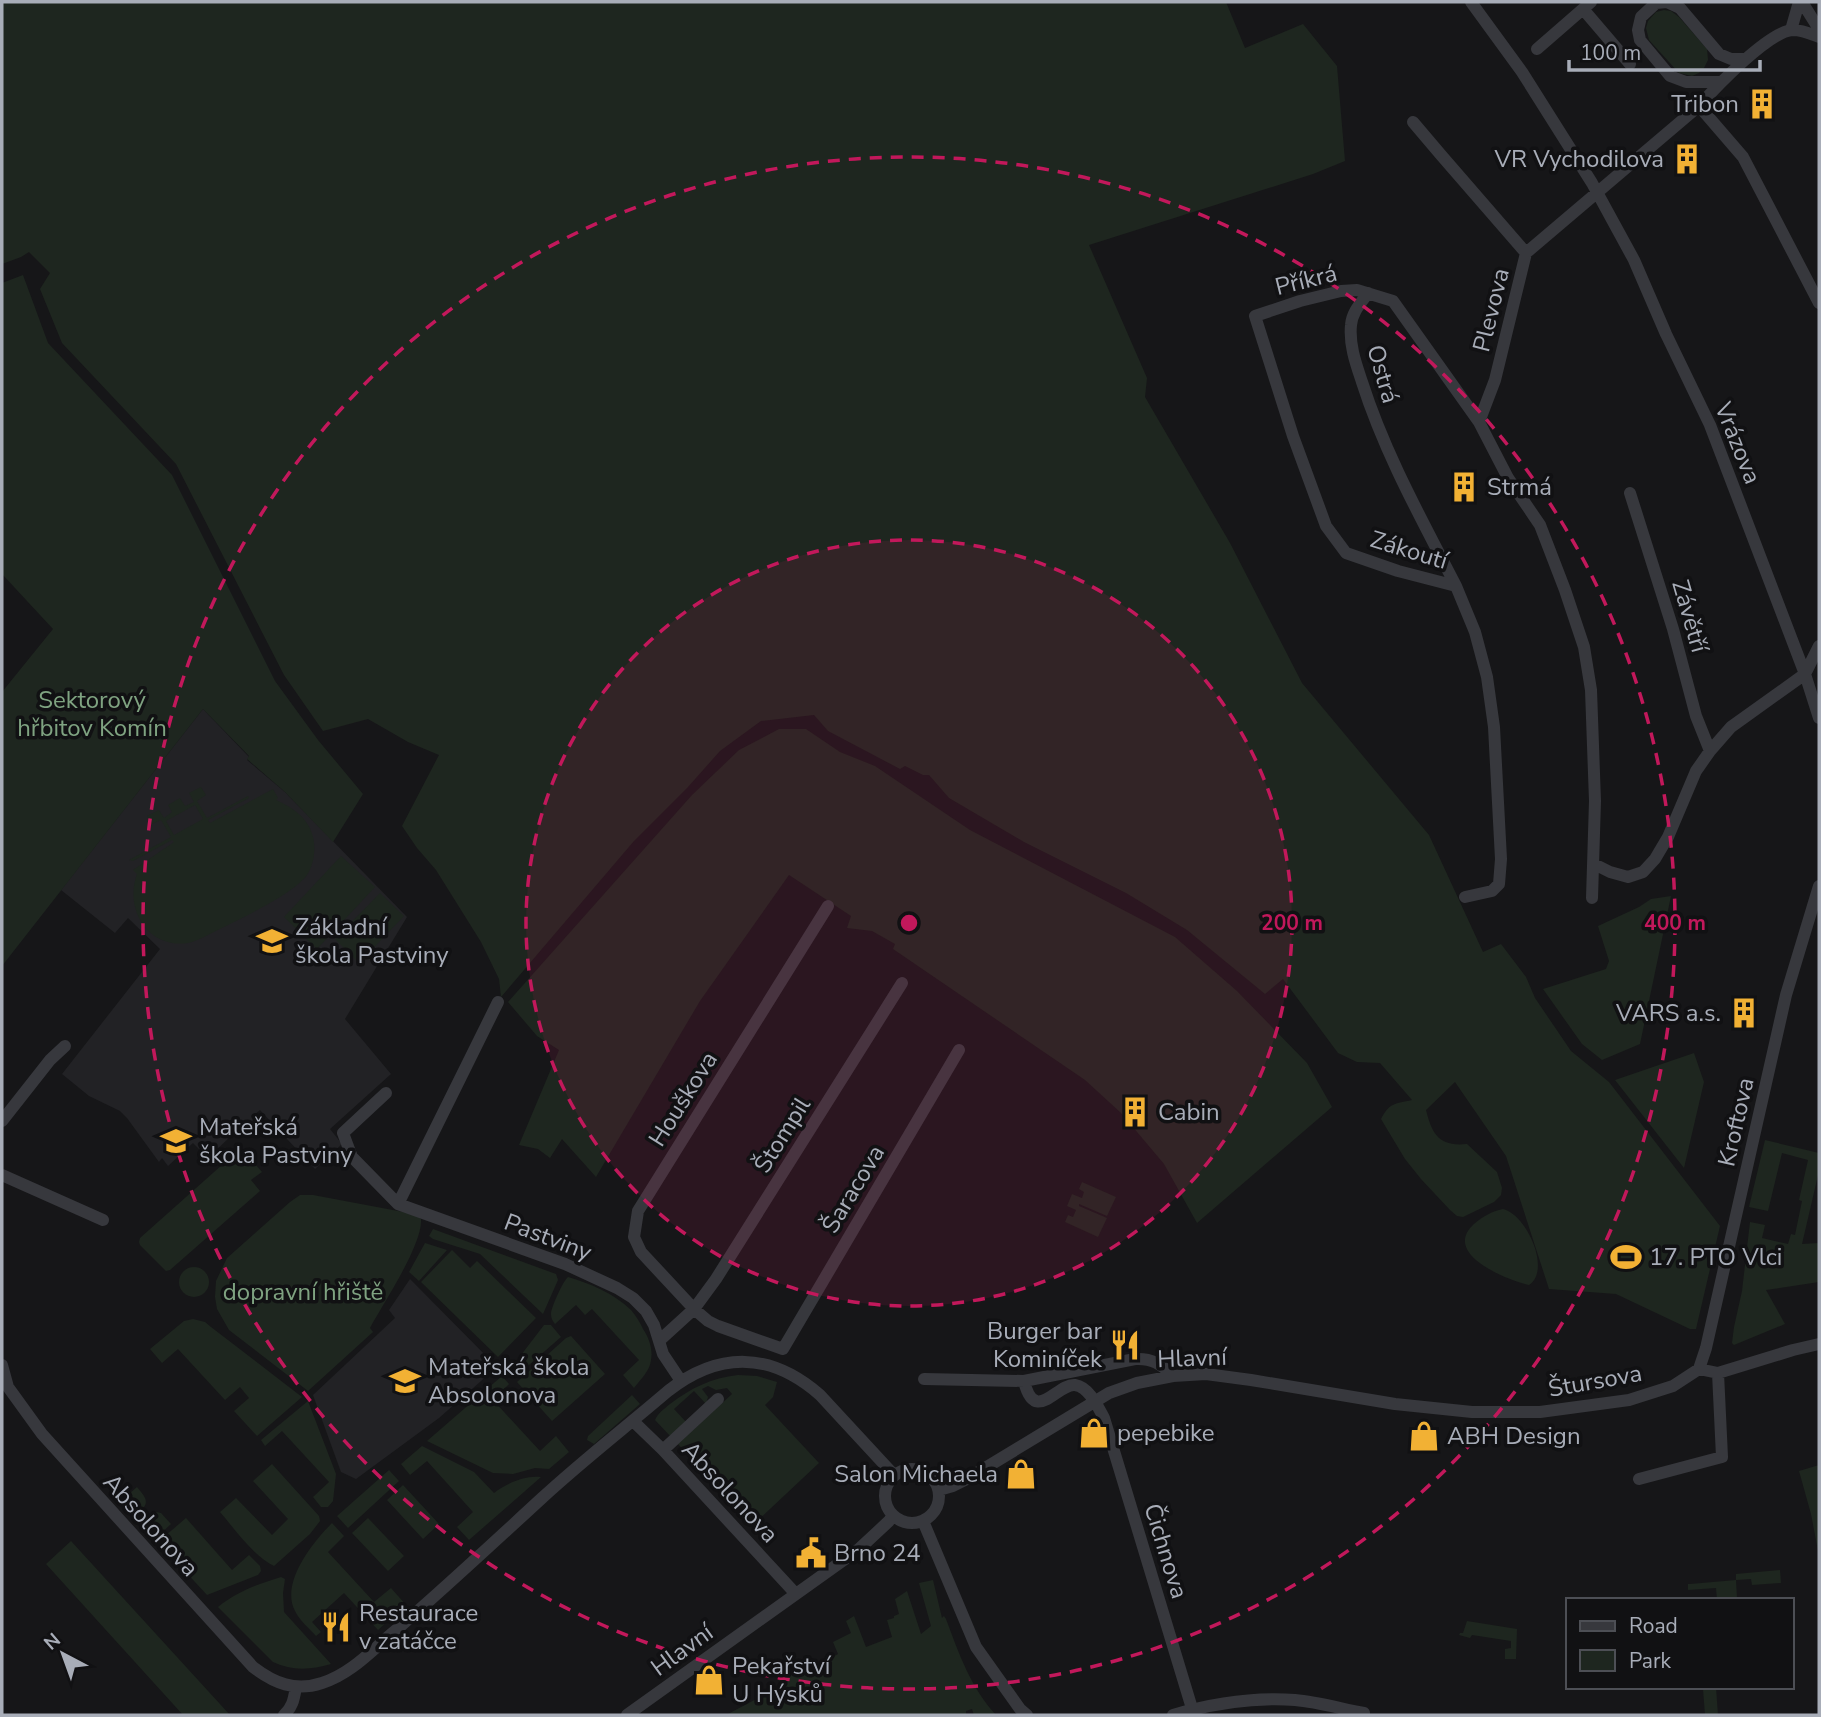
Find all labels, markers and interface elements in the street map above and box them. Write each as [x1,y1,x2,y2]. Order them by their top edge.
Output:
scale bar [1569,28,1760,72]
text: 100 m [1580,39,1641,67]
building icon: Tribon [1745,87,1779,121]
place label: Tribon [1671,88,1739,120]
building icon: VR Vychodilova [1670,142,1704,176]
place label: VR Vychodilova [1494,143,1664,175]
street label: Příkrá [1272,257,1340,303]
street label: Plevova [1465,265,1517,355]
street label: Ostrá [1359,341,1407,407]
street label: Vrázova [1707,397,1769,489]
building icon: Strmá [1447,470,1481,504]
place label: Strmá [1487,471,1552,503]
street label: Zákoutí [1367,523,1453,577]
street label: Závětří [1664,576,1716,657]
park label: Sektorový hřbitov Komín [17,684,167,744]
text: 200 m [1261,909,1323,937]
text: 400 m [1644,909,1706,937]
place label: Základní škola Pastviny [295,911,449,971]
centre of rings [897,911,921,935]
school or university icon: Základní škola Pastviny [255,924,289,958]
building icon: VARS a.s. [1727,996,1761,1030]
place label: VARS a.s. [1615,997,1721,1029]
street label: Houškova [641,1045,725,1153]
street label: Kroftova [1710,1074,1762,1170]
street label: Štompil [746,1091,818,1179]
building icon: Cabin [1118,1095,1152,1129]
place label: Cabin [1158,1096,1220,1128]
place label: Mateřská škola Pastviny [199,1111,353,1171]
school or university icon: Mateřská škola Pastviny [159,1124,193,1158]
street label: Šaracova [814,1139,892,1239]
street label: Pastviny [500,1206,597,1268]
sports icon: 17. PTO Vlci [1609,1240,1643,1274]
place label: 17. PTO Vlci [1649,1241,1782,1273]
park label: dopravní hřiště [223,1276,383,1308]
place label: Burger bar Kominíček [987,1315,1103,1375]
restaurant icon: Burger bar Kominíček [1108,1328,1142,1362]
street label: Hlavní [1157,1341,1229,1375]
place label: Mateřská škola Absolonova [428,1351,589,1411]
street label: Štursova [1546,1357,1644,1405]
school or university icon: Mateřská škola Absolonova [388,1364,422,1398]
shop icon: pepebike [1077,1416,1111,1450]
place label: pepebike [1117,1417,1215,1449]
shop icon: ABH Design [1407,1419,1441,1453]
place label: ABH Design [1447,1420,1581,1452]
street label: Absolonova [675,1434,785,1550]
shop icon: Salon Michaela [1004,1457,1038,1491]
place label: Salon Michaela [834,1458,998,1490]
street label: Absolonova [96,1467,206,1583]
street label: Čichnova [1136,1499,1196,1603]
public building icon: Brno 24 [794,1536,828,1570]
place label: Brno 24 [834,1537,921,1569]
place label: Restaurace v zatáčce [359,1597,478,1657]
legend [1566,1598,1793,1689]
restaurant icon: Restaurace v zatáčce [319,1610,353,1644]
text: Road [1629,1612,1678,1640]
street label: Hlavní [644,1616,721,1683]
north arrow [28,1619,98,1689]
text: N [39,1627,66,1656]
text: Park [1629,1647,1671,1675]
place label: Pekařství U Hýsků [732,1650,832,1710]
shop icon: Pekařství U Hýsků [692,1663,726,1697]

